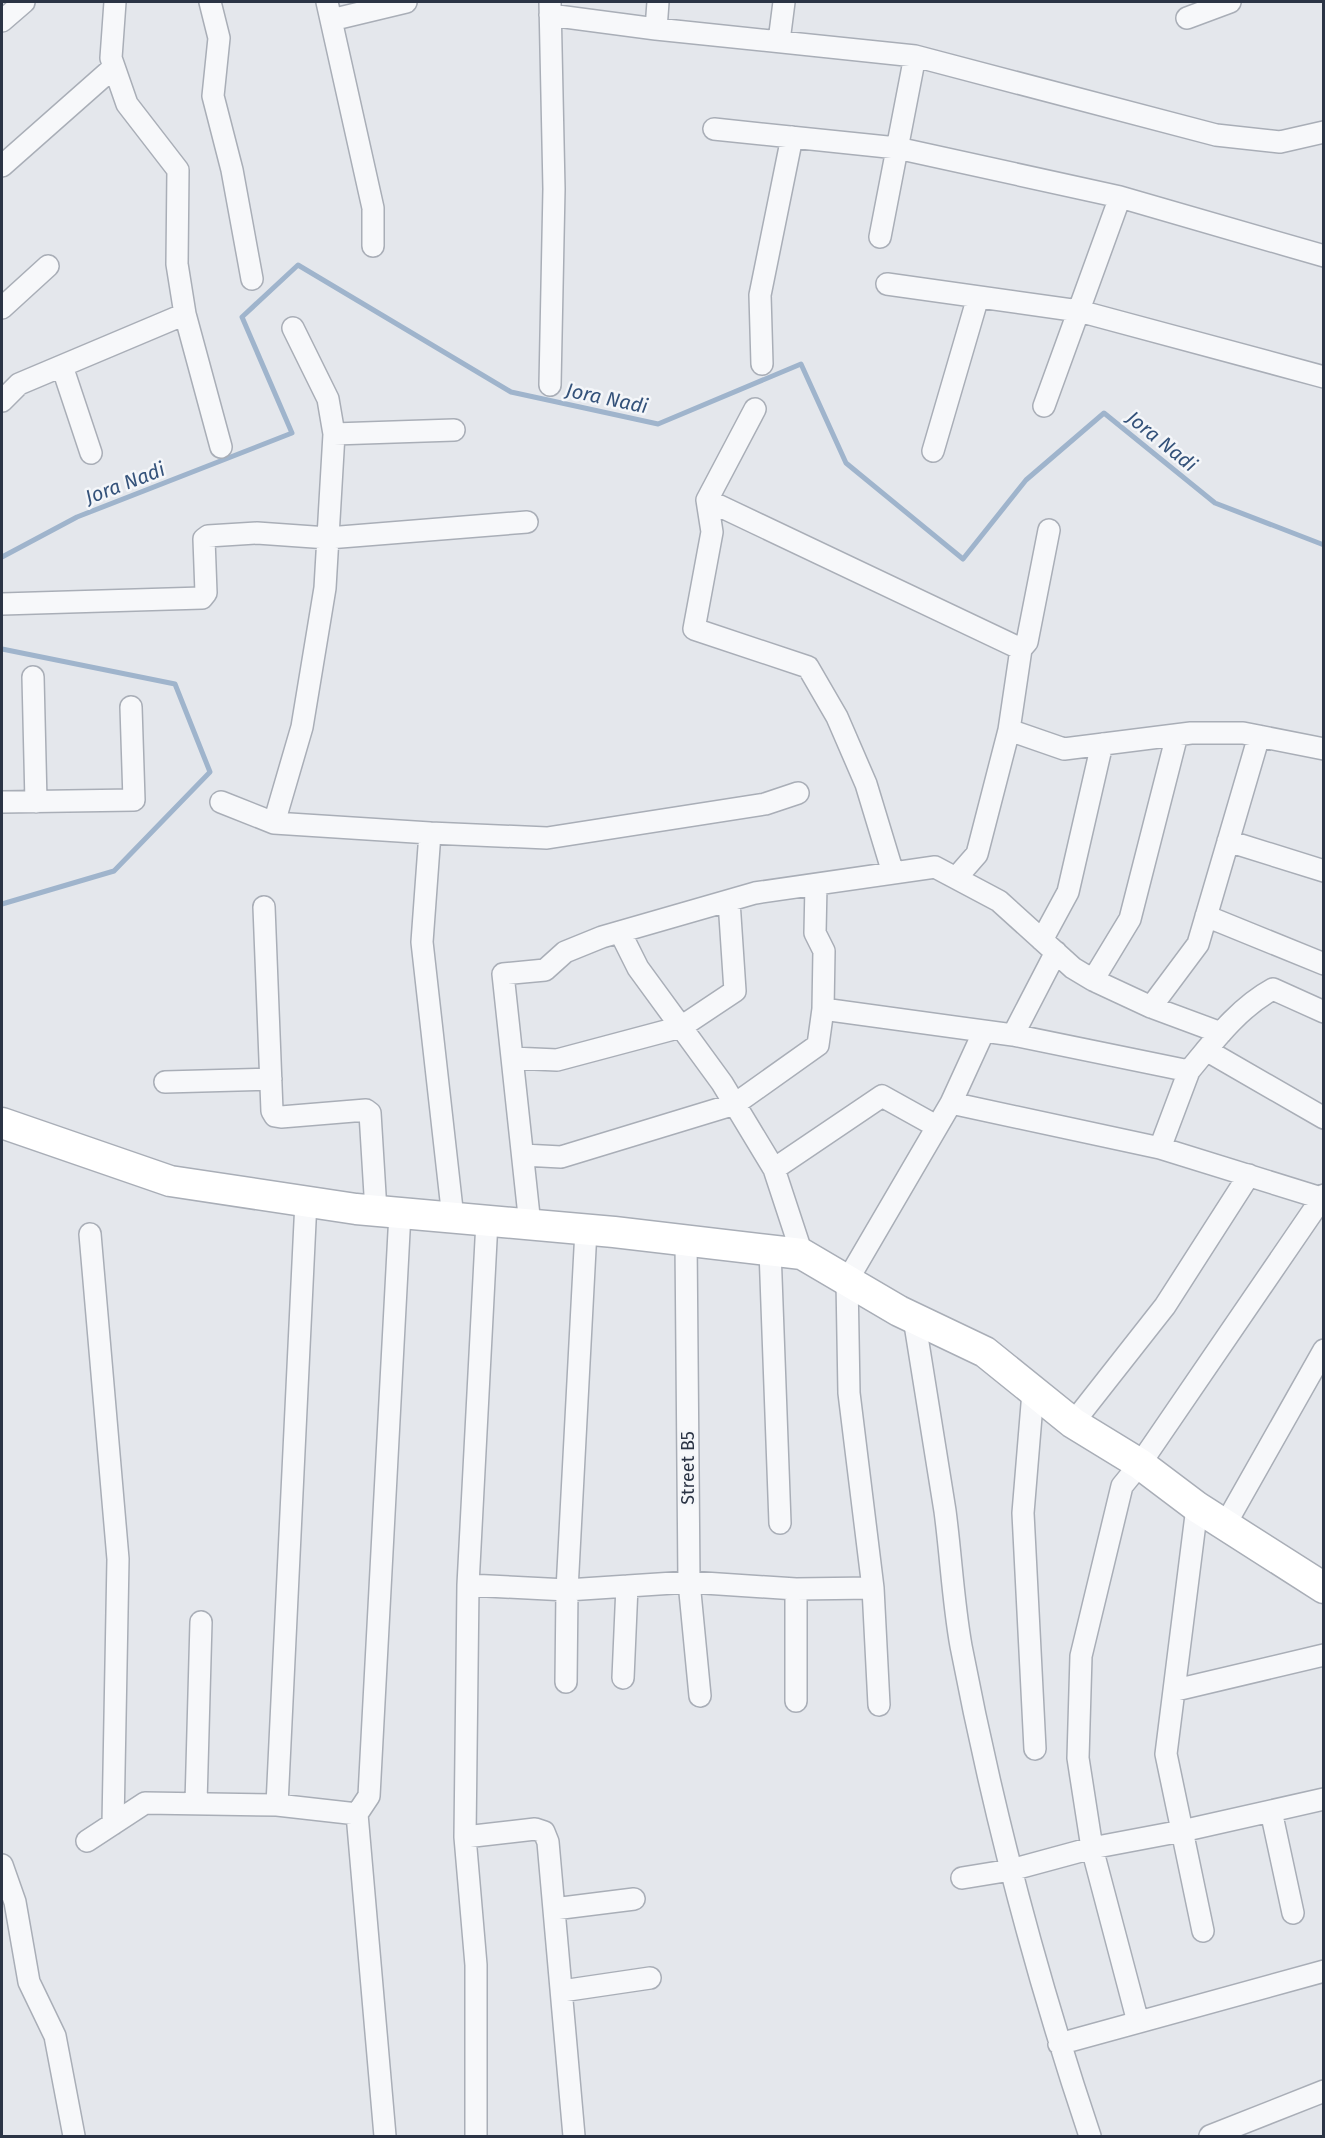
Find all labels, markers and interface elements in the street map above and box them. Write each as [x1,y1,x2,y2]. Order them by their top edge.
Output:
water label: Jora Nadi [563,377,651,418]
water label: Jora Nadi [1121,405,1202,477]
water label: Jora Nadi [81,457,169,510]
street label: Street B5 [677,1431,699,1505]

